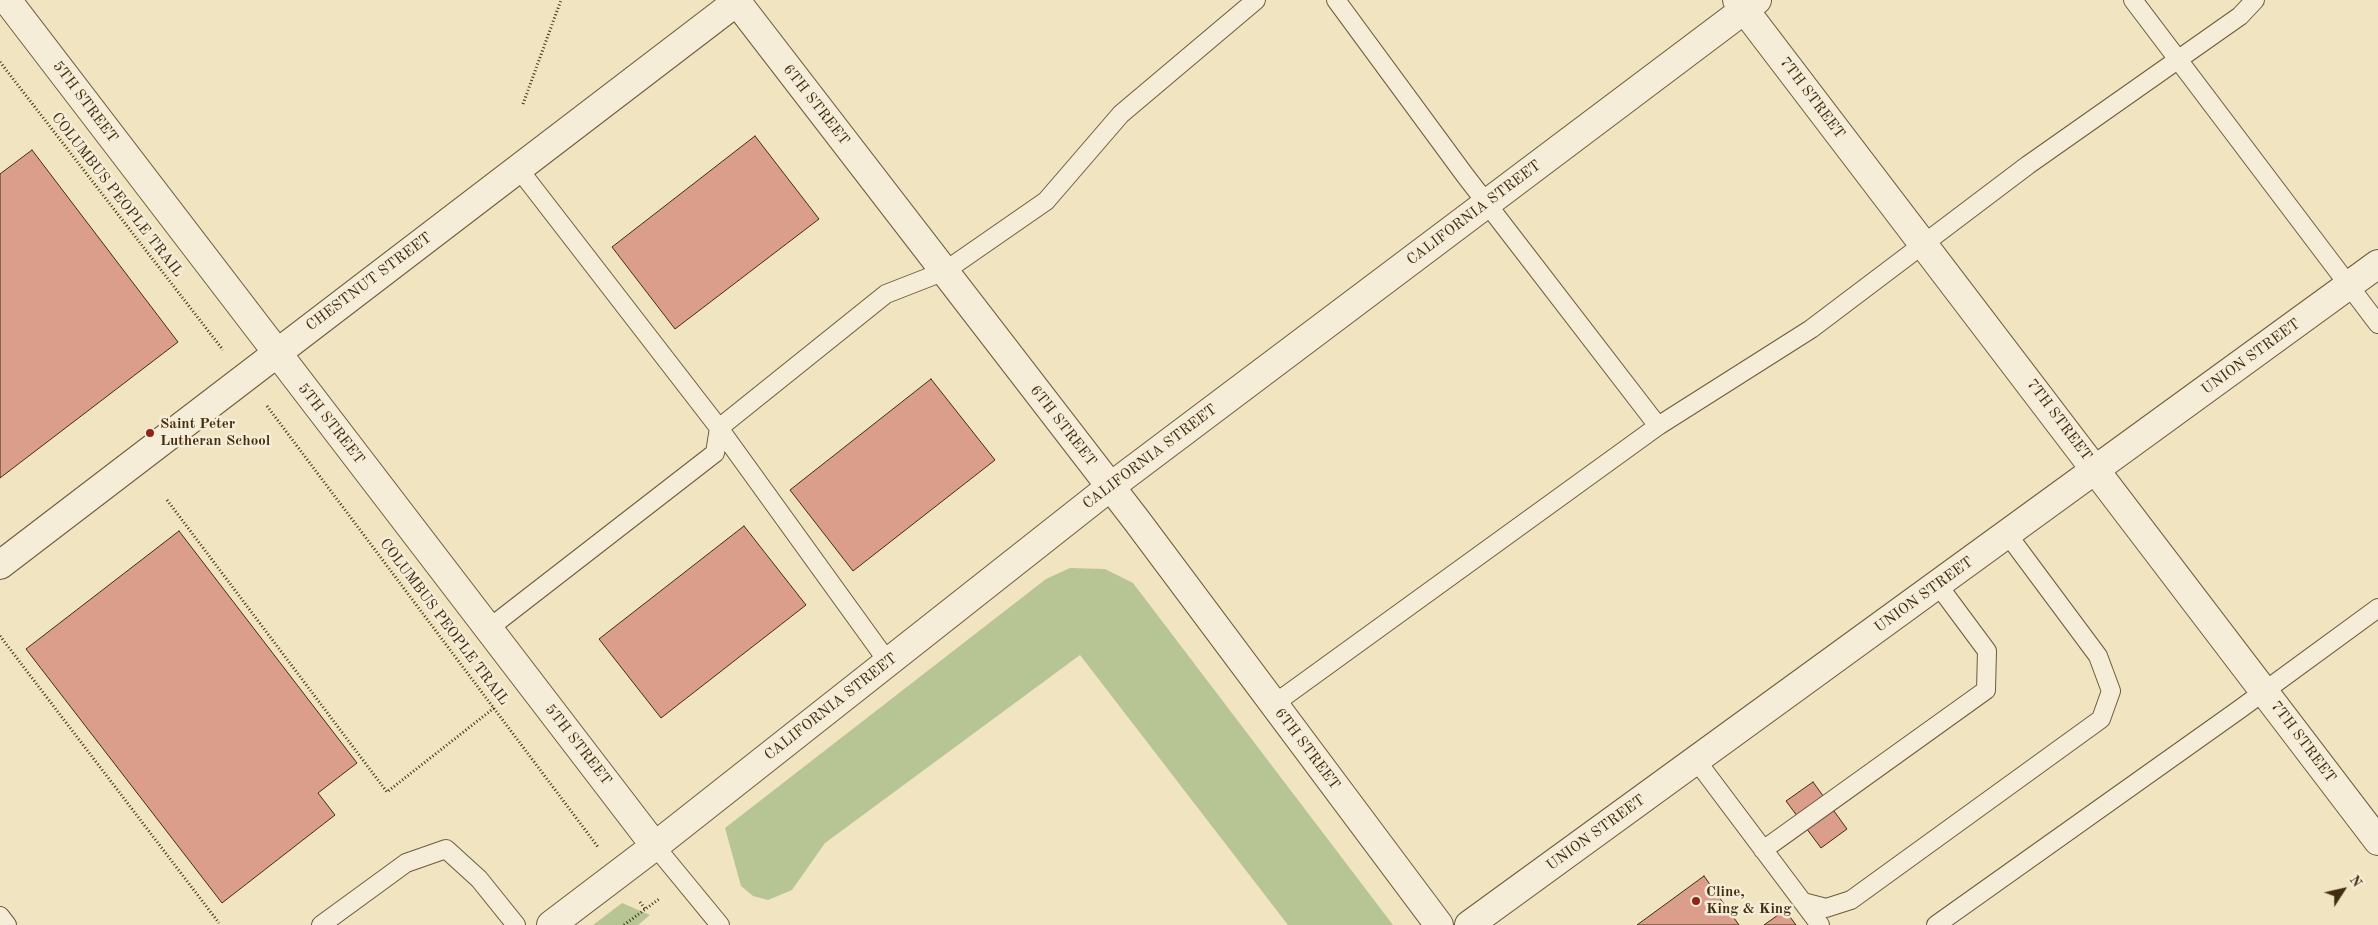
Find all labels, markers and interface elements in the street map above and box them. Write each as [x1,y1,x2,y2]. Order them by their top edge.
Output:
street label: 7TH STREET [1775,54,1849,142]
street label: 5TH STREET [48,58,122,146]
street label: 6TH STREET [779,61,853,149]
street label: COLUMBUS PEOPLE TRAIL [47,109,187,281]
street label: CALIFORNIA STREET [1403,157,1545,269]
street label: CHESTNUT STREET [303,229,435,335]
street label: UNION STREET [2198,315,2304,399]
street label: 7TH STREET [2022,376,2096,464]
street label: 5TH STREET [294,380,368,468]
street label: 6TH STREET [1026,382,1100,470]
street label: CALIFORNIA STREET [1079,401,1221,513]
place label: Saint Peter Lutheran School [160,415,270,450]
marker: Saint Peter Lutheran School [144,427,156,439]
street label: COLUMBUS PEOPLE TRAIL [375,535,513,709]
street label: UNION STREET [1871,553,1977,637]
street label: CALIFORNIA STREET [761,650,901,764]
street label: 7TH STREET [2266,698,2340,786]
street label: 5TH STREET [541,701,615,789]
street label: 6TH STREET [1270,705,1344,793]
street label: UNION STREET [1543,791,1649,875]
north arrow [2318,865,2368,915]
text: N [2346,873,2364,890]
place label: Cline, King & King [1706,883,1791,918]
marker: Cline, King & King [1690,895,1702,907]

